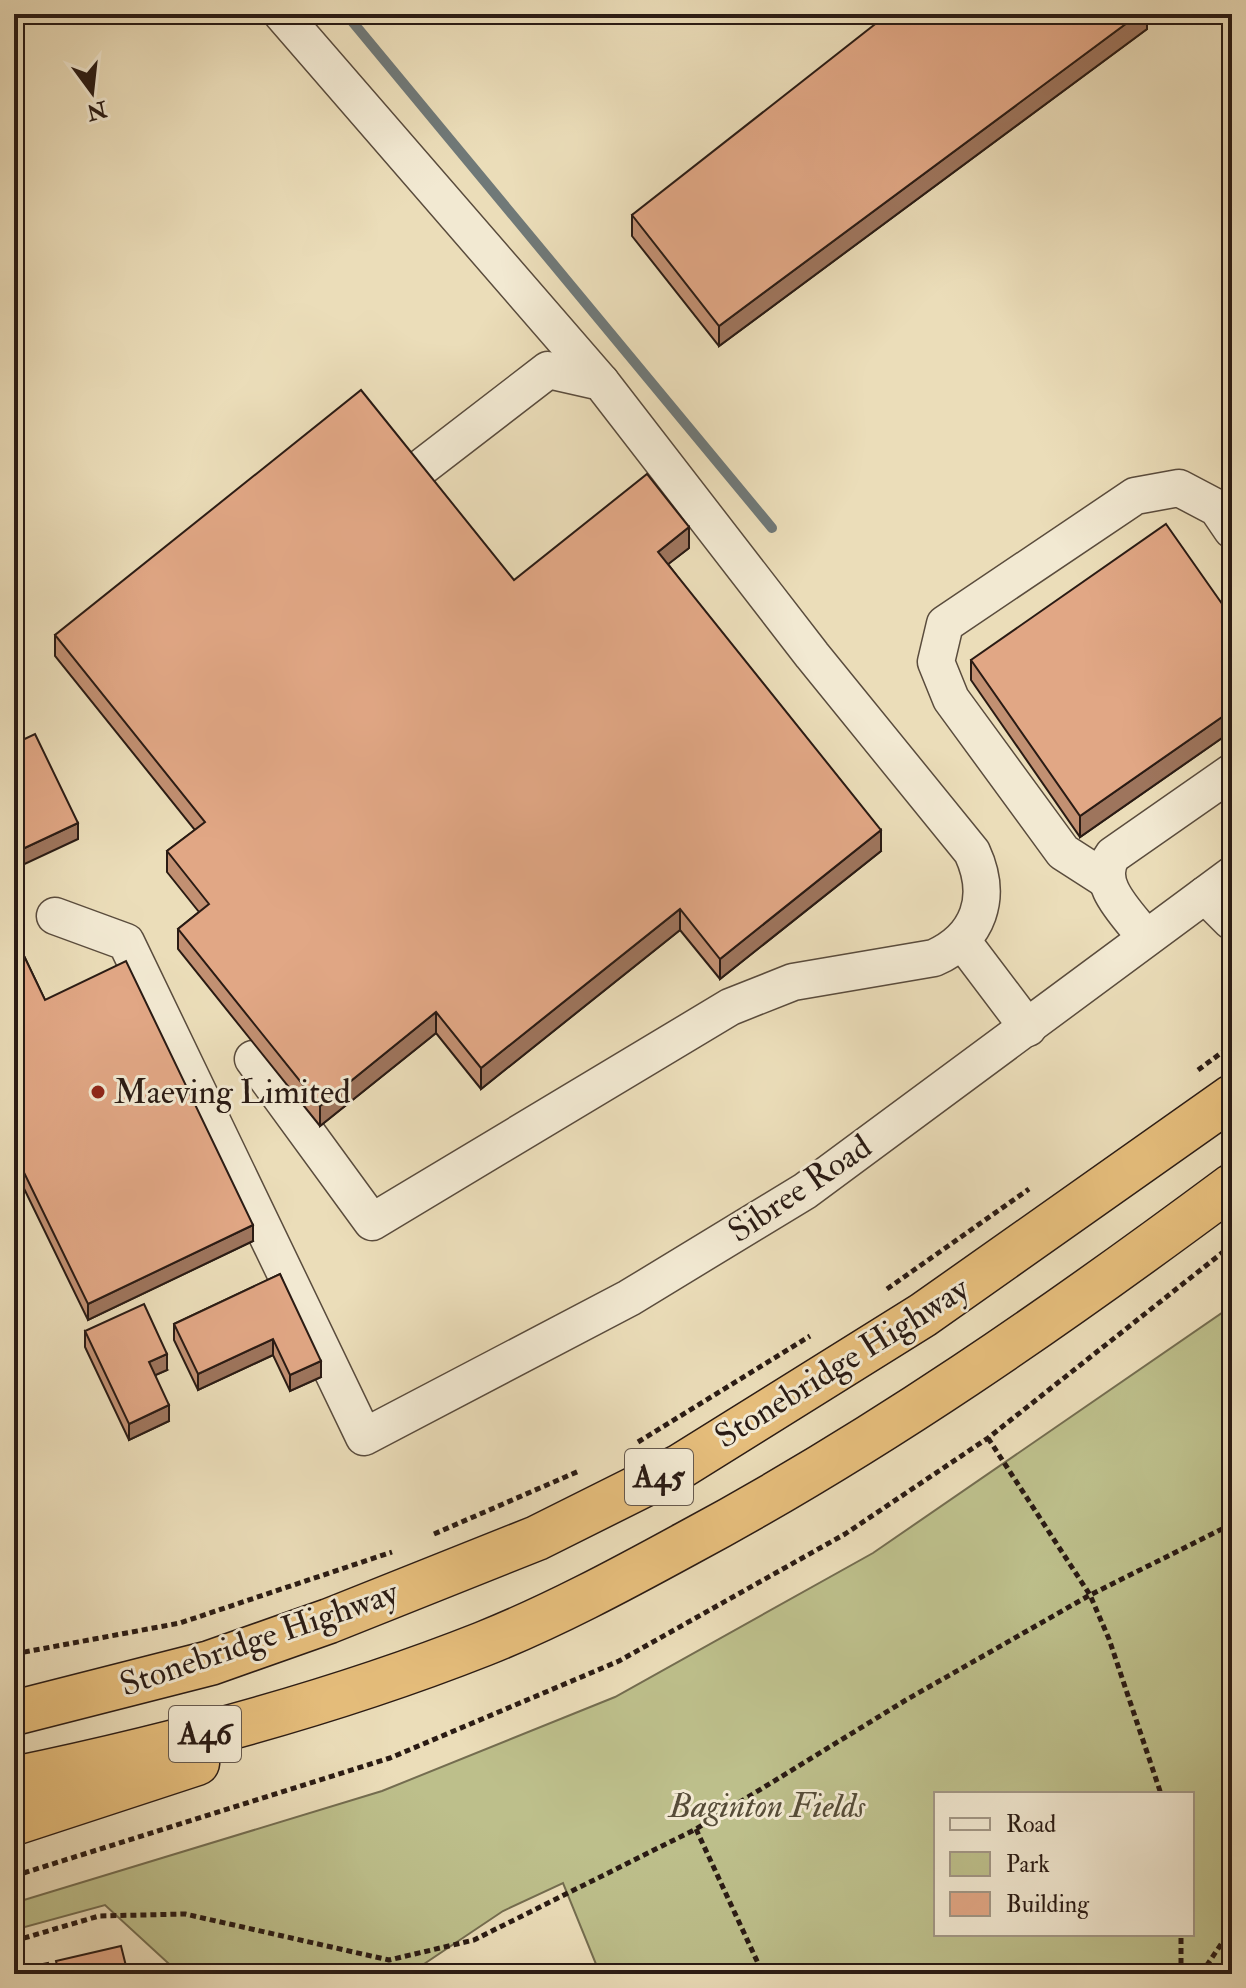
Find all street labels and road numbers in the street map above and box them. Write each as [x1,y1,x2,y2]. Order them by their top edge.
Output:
street label: Sibree Road [720,1125,880,1253]
street label: Stonebridge Highway [707,1267,978,1458]
road number: A45 [625,1449,693,1505]
street label: Stonebridge Highway [114,1571,405,1707]
road number: A46 [169,1706,241,1762]

